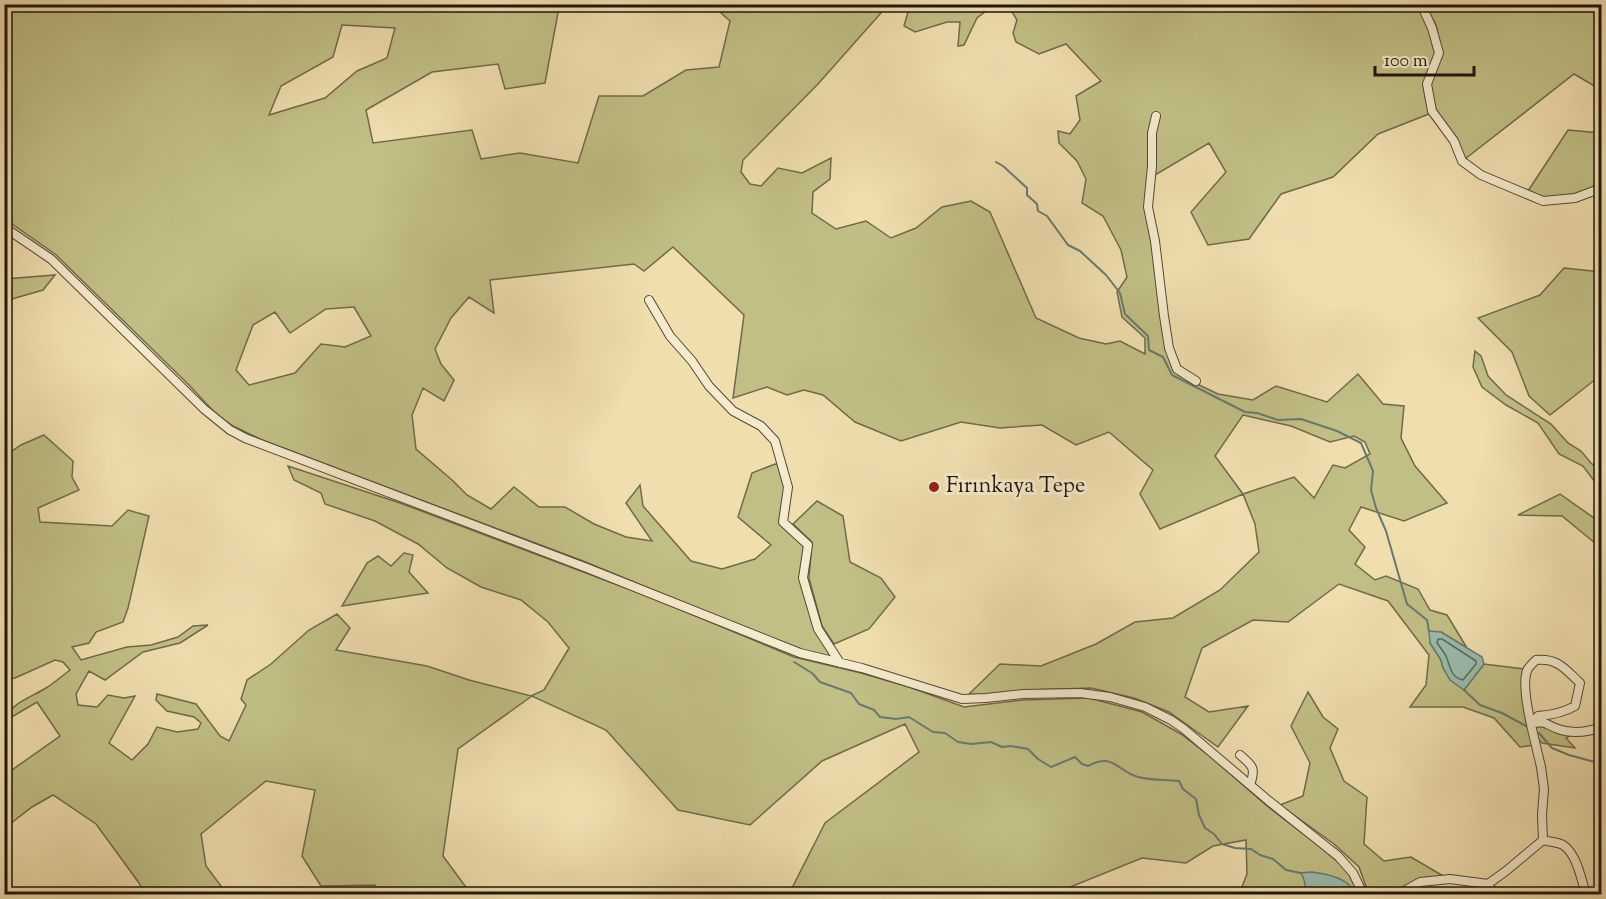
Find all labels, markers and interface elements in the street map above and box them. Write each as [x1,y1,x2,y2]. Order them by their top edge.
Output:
scale bar [1375,39,1474,77]
text: 100 m [1384,49,1428,75]
place label: Fırınkaya Tepe [946,471,1085,503]
marker: Fırınkaya Tepe [927,480,941,494]

